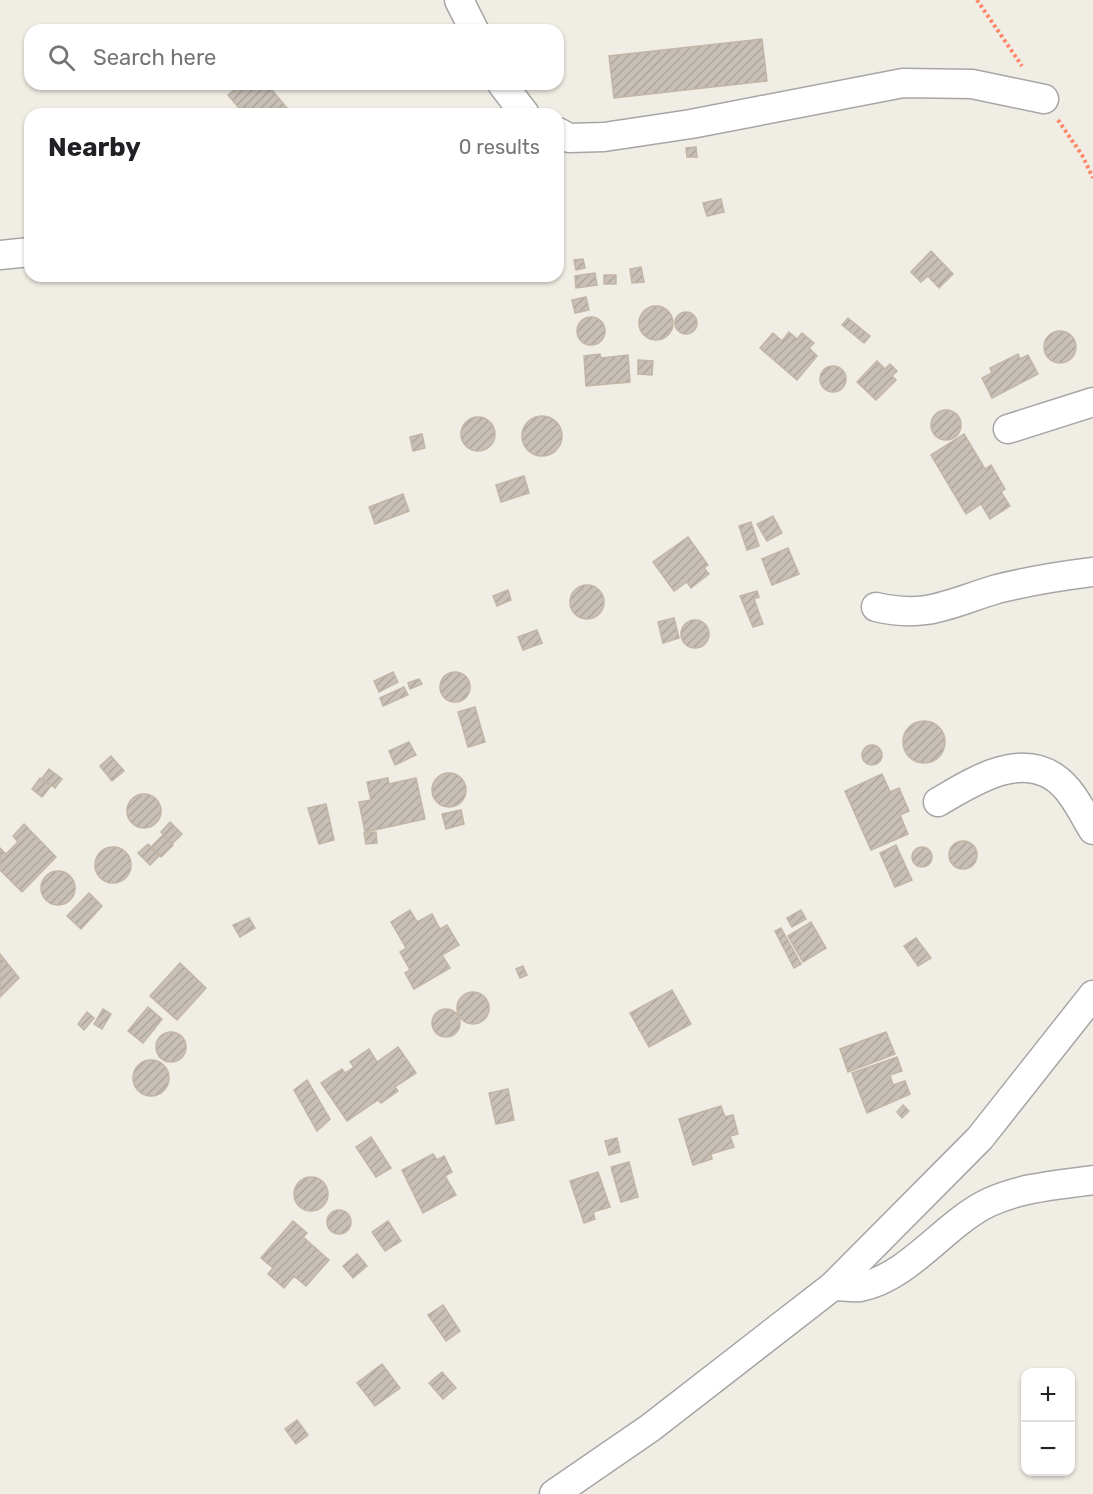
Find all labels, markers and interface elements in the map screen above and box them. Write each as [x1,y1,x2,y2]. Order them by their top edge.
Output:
search box [24,24,564,90]
icon: search [45,41,78,74]
text: Search here [93,44,216,71]
text: Nearby [48,132,141,163]
text: 0 results [459,135,540,159]
map controls [1021,1368,1075,1476]
button: + [1021,1368,1075,1422]
button: − [1021,1422,1075,1476]

